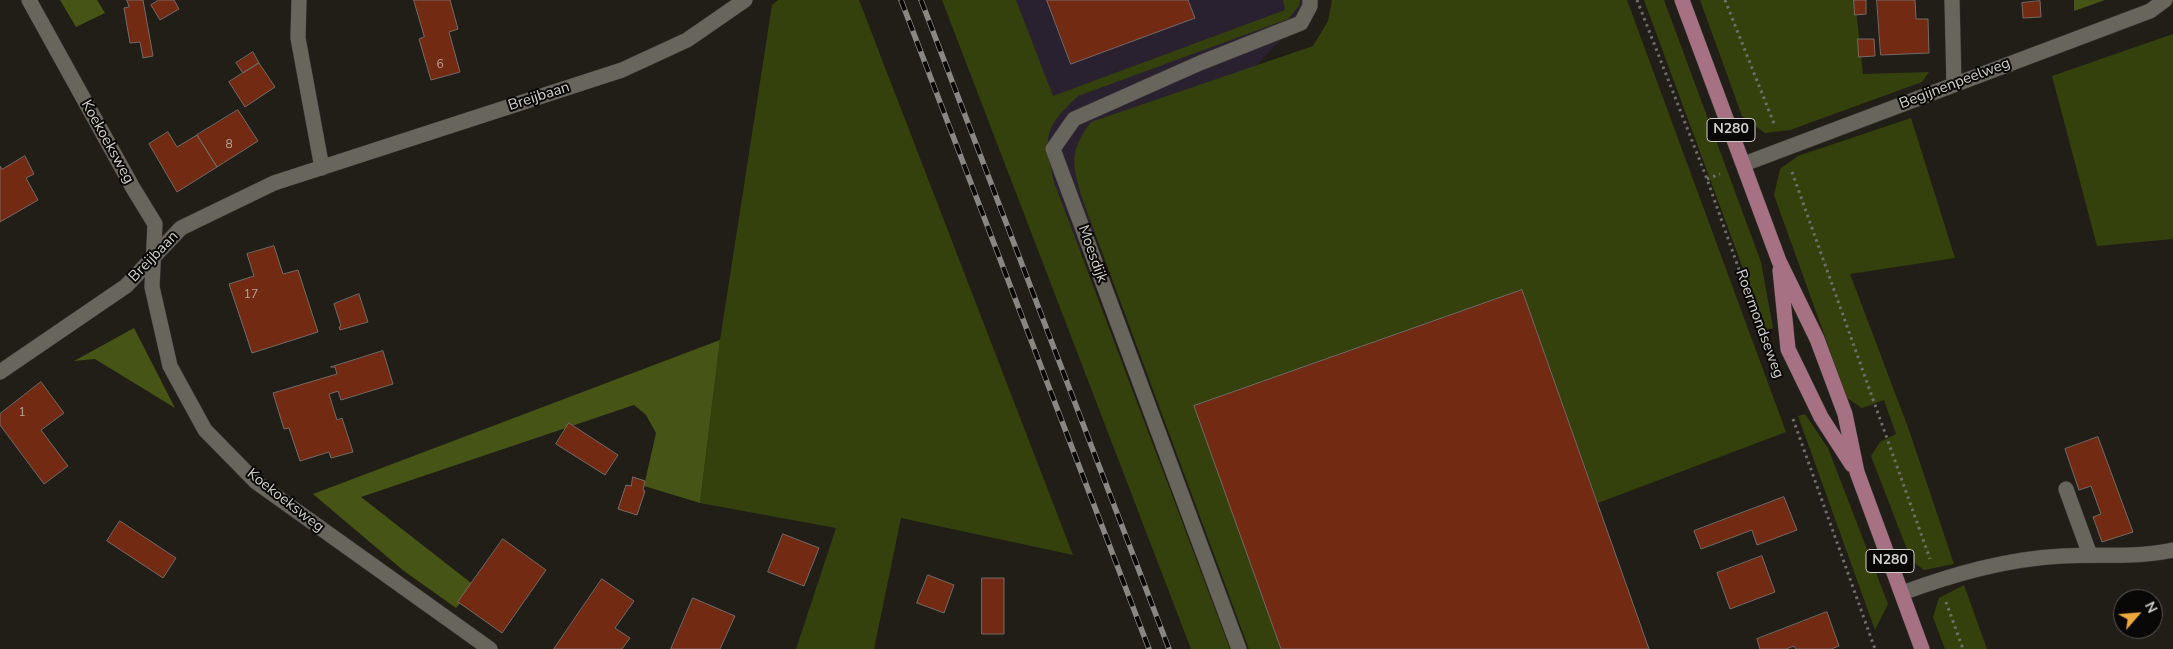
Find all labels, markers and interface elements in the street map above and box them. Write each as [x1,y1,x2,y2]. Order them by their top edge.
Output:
street label: Begijnenpeelweg [1897,55,2013,113]
house number: 6 [436,58,444,72]
street label: Breijbaan [506,79,572,115]
street label: Koekoeksweg [77,97,137,187]
road number: N280 [1707,118,1755,142]
house number: 8 [225,138,233,152]
street label: Moesdijk [1073,223,1111,285]
street label: Breijbaan [125,228,183,286]
street label: Roermondseweg [1731,267,1787,381]
house number: 17 [244,288,258,302]
house number: 1 [18,406,26,420]
street label: Koekoeksweg [243,465,327,537]
road number: N280 [1866,550,1914,572]
north arrow [2113,589,2163,639]
text: N [2140,598,2162,616]

